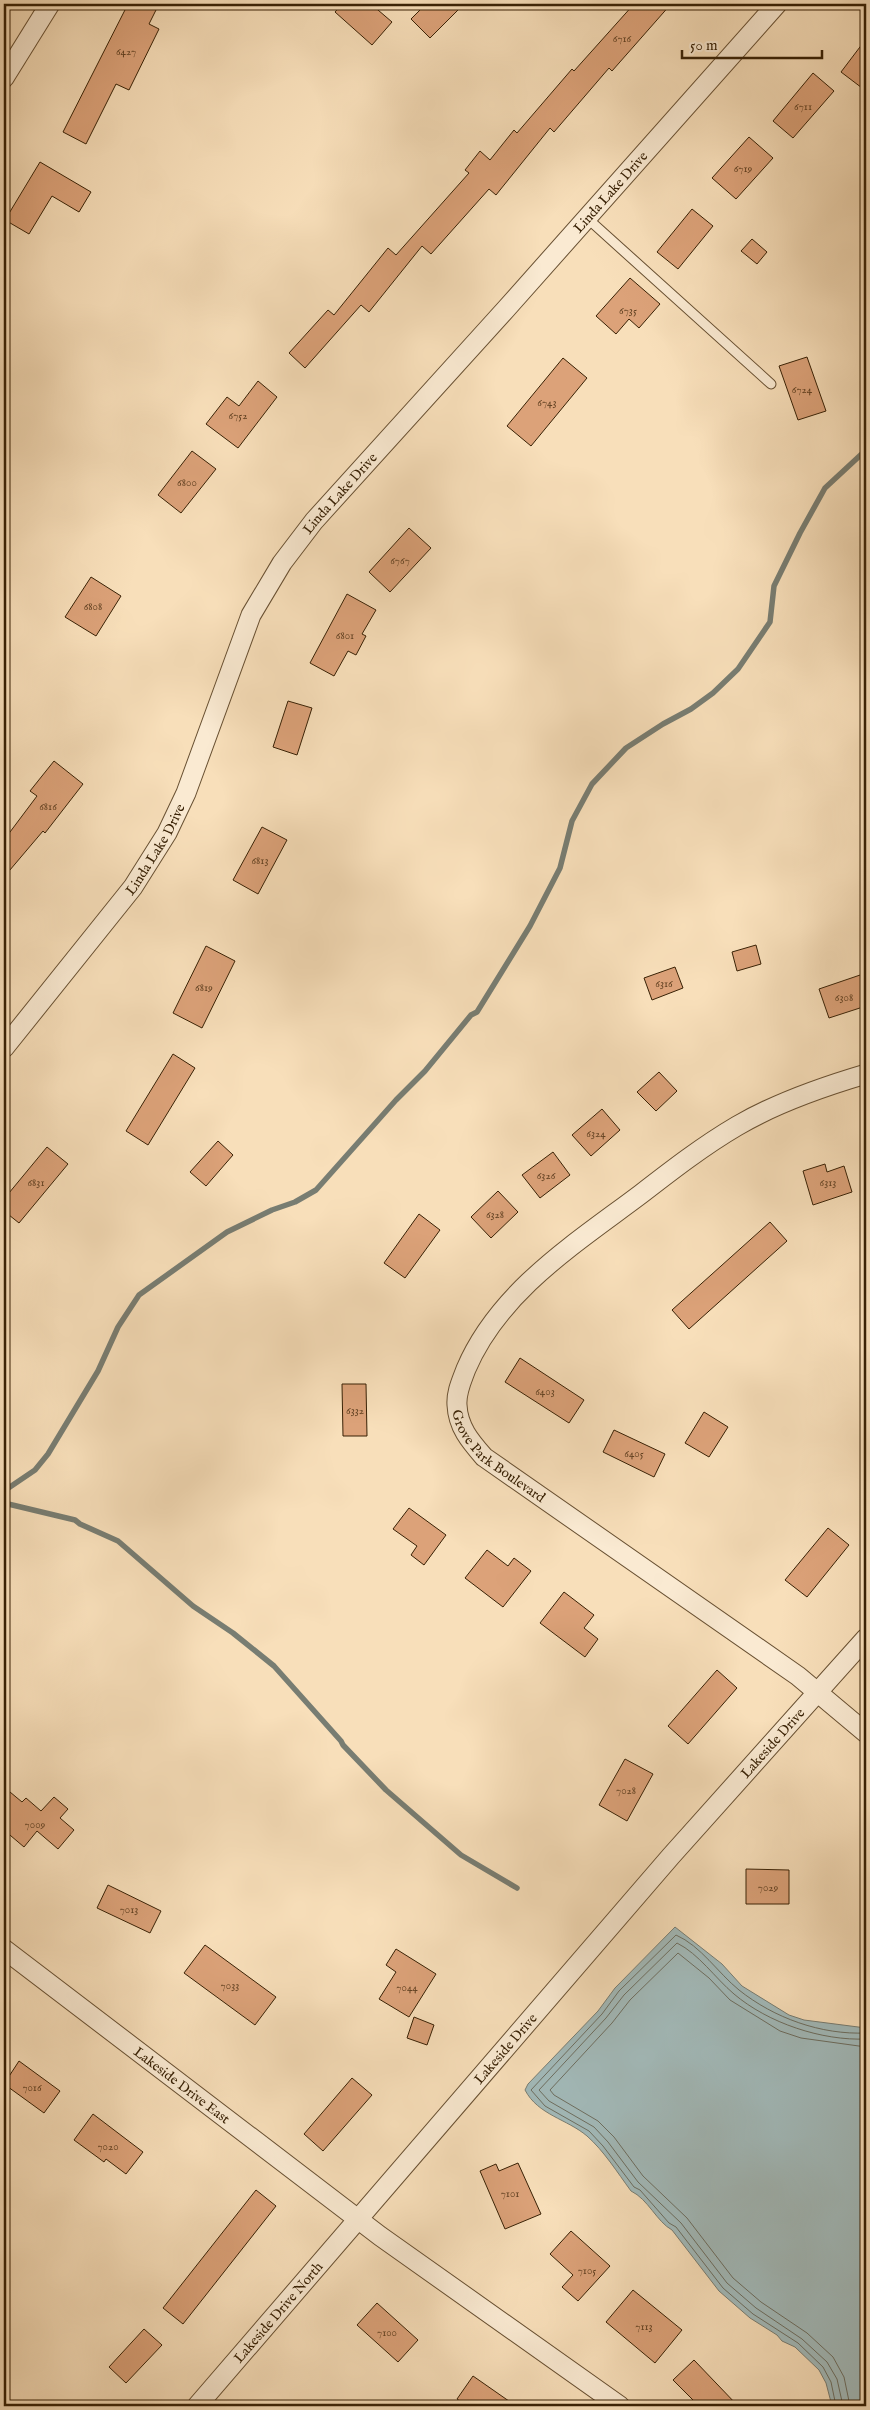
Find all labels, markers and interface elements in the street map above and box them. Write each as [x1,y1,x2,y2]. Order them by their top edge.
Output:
scale bar [682,28,822,60]
house number: 6716 [613,32,632,46]
text: 50 m [690,36,718,55]
house number: 6427 [116,45,136,59]
house number: 6711 [794,100,812,114]
street label: Linda Lake Drive [570,147,652,237]
house number: 6719 [734,162,753,176]
house number: 6735 [619,304,637,318]
house number: 6724 [792,383,813,397]
house number: 6743 [537,396,557,410]
house number: 6752 [229,409,247,423]
street label: Linda Lake Drive [299,449,382,538]
house number: 6800 [177,476,197,490]
house number: 6767 [390,554,410,568]
house number: 6808 [84,600,102,614]
house number: 6801 [336,629,354,643]
house number: 6816 [39,800,57,814]
street label: Linda Lake Drive [122,801,190,899]
house number: 6813 [251,854,269,868]
house number: 6316 [655,977,673,991]
house number: 6819 [195,981,213,995]
house number: 6308 [835,991,853,1005]
house number: 6324 [586,1127,606,1141]
house number: 6326 [537,1169,556,1183]
house number: 6831 [27,1176,45,1190]
house number: 6313 [820,1176,836,1190]
house number: 6328 [486,1208,504,1222]
house number: 6403 [535,1385,555,1399]
house number: 6332 [346,1404,364,1418]
street label: Grove Park Boulevard [447,1408,549,1507]
house number: 6405 [624,1447,644,1461]
street label: Lakeside Drive [737,1704,809,1782]
house number: 7028 [616,1784,636,1798]
house number: 7009 [25,1818,46,1832]
house number: 7029 [758,1881,778,1895]
house number: 7013 [120,1903,138,1917]
house number: 7033 [221,1979,239,1993]
house number: 7044 [396,1981,418,1995]
street label: Lakeside Drive [470,2009,542,2088]
street label: Lakeside Drive East [130,2043,233,2128]
house number: 7016 [22,2081,42,2095]
house number: 7020 [97,2140,119,2154]
house number: 7101 [501,2187,519,2201]
street label: Lakeside Drive North [230,2258,328,2367]
house number: 7105 [578,2264,596,2278]
house number: 7113 [635,2320,653,2334]
house number: 7100 [377,2326,397,2340]

